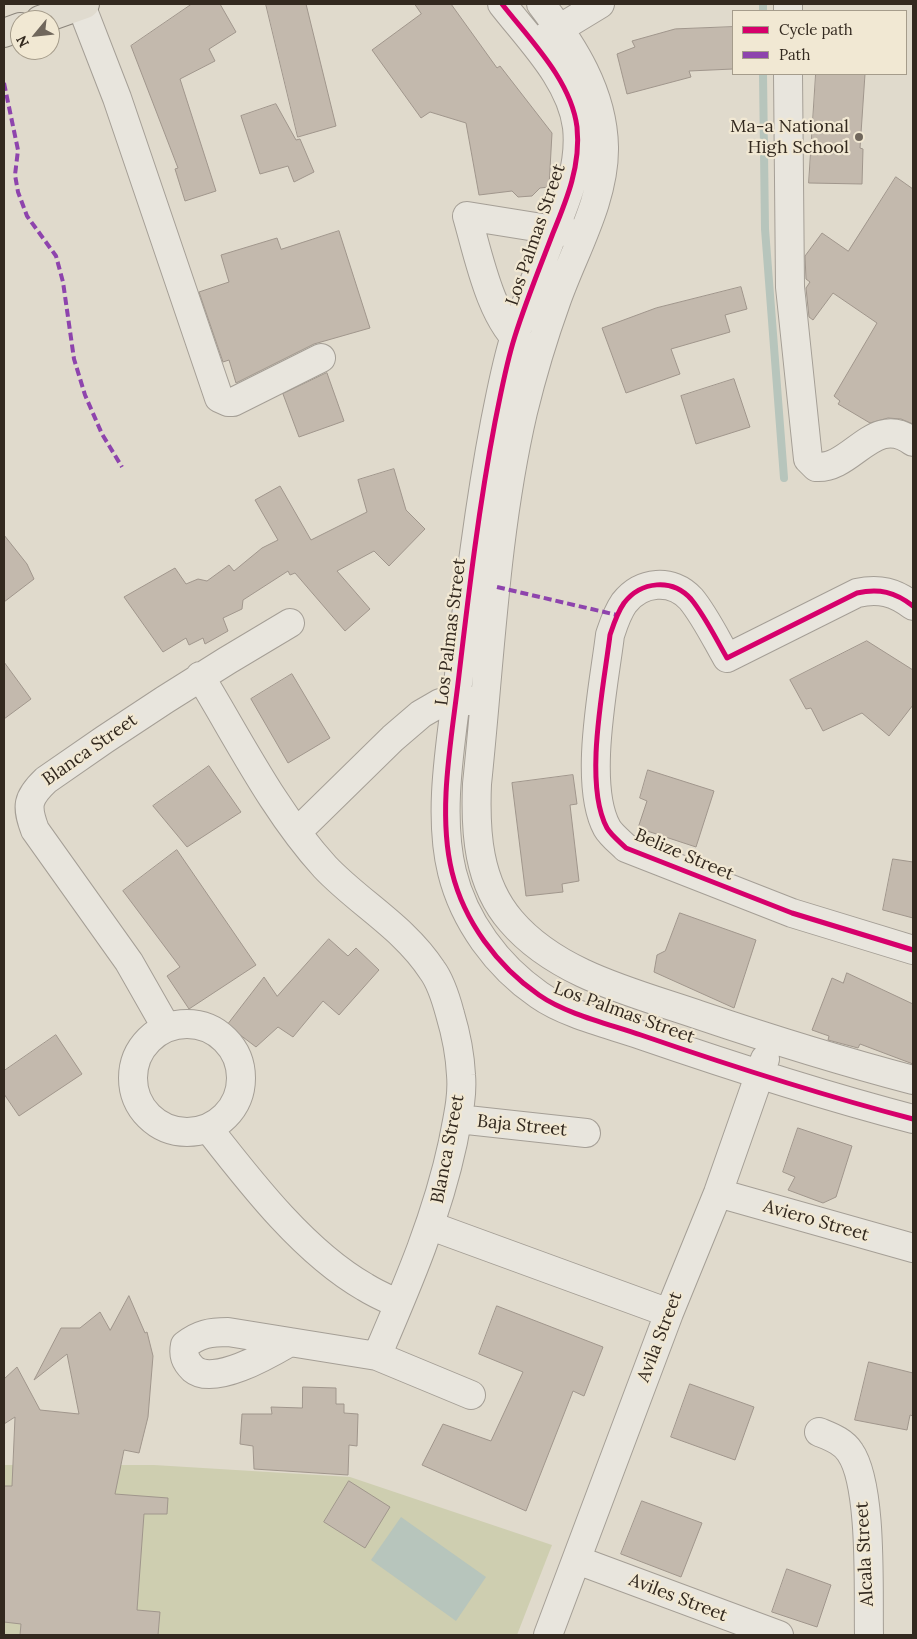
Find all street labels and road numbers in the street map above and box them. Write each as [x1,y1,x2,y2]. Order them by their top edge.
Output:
street label: Los Palmas Street [502,161,570,309]
street label: Los Palmas Street [431,557,471,707]
street label: Blanca Street [38,709,142,791]
street label: Belize Street [631,824,737,886]
street label: Los Palmas Street [551,977,697,1049]
street label: Blanca Street [427,1093,469,1205]
street label: Baja Street [476,1111,568,1141]
street label: Aviero Street [761,1196,871,1246]
street label: Avila Street [633,1289,687,1385]
street label: Alcala Street [851,1501,879,1607]
street label: Aviles Street [626,1569,730,1627]

